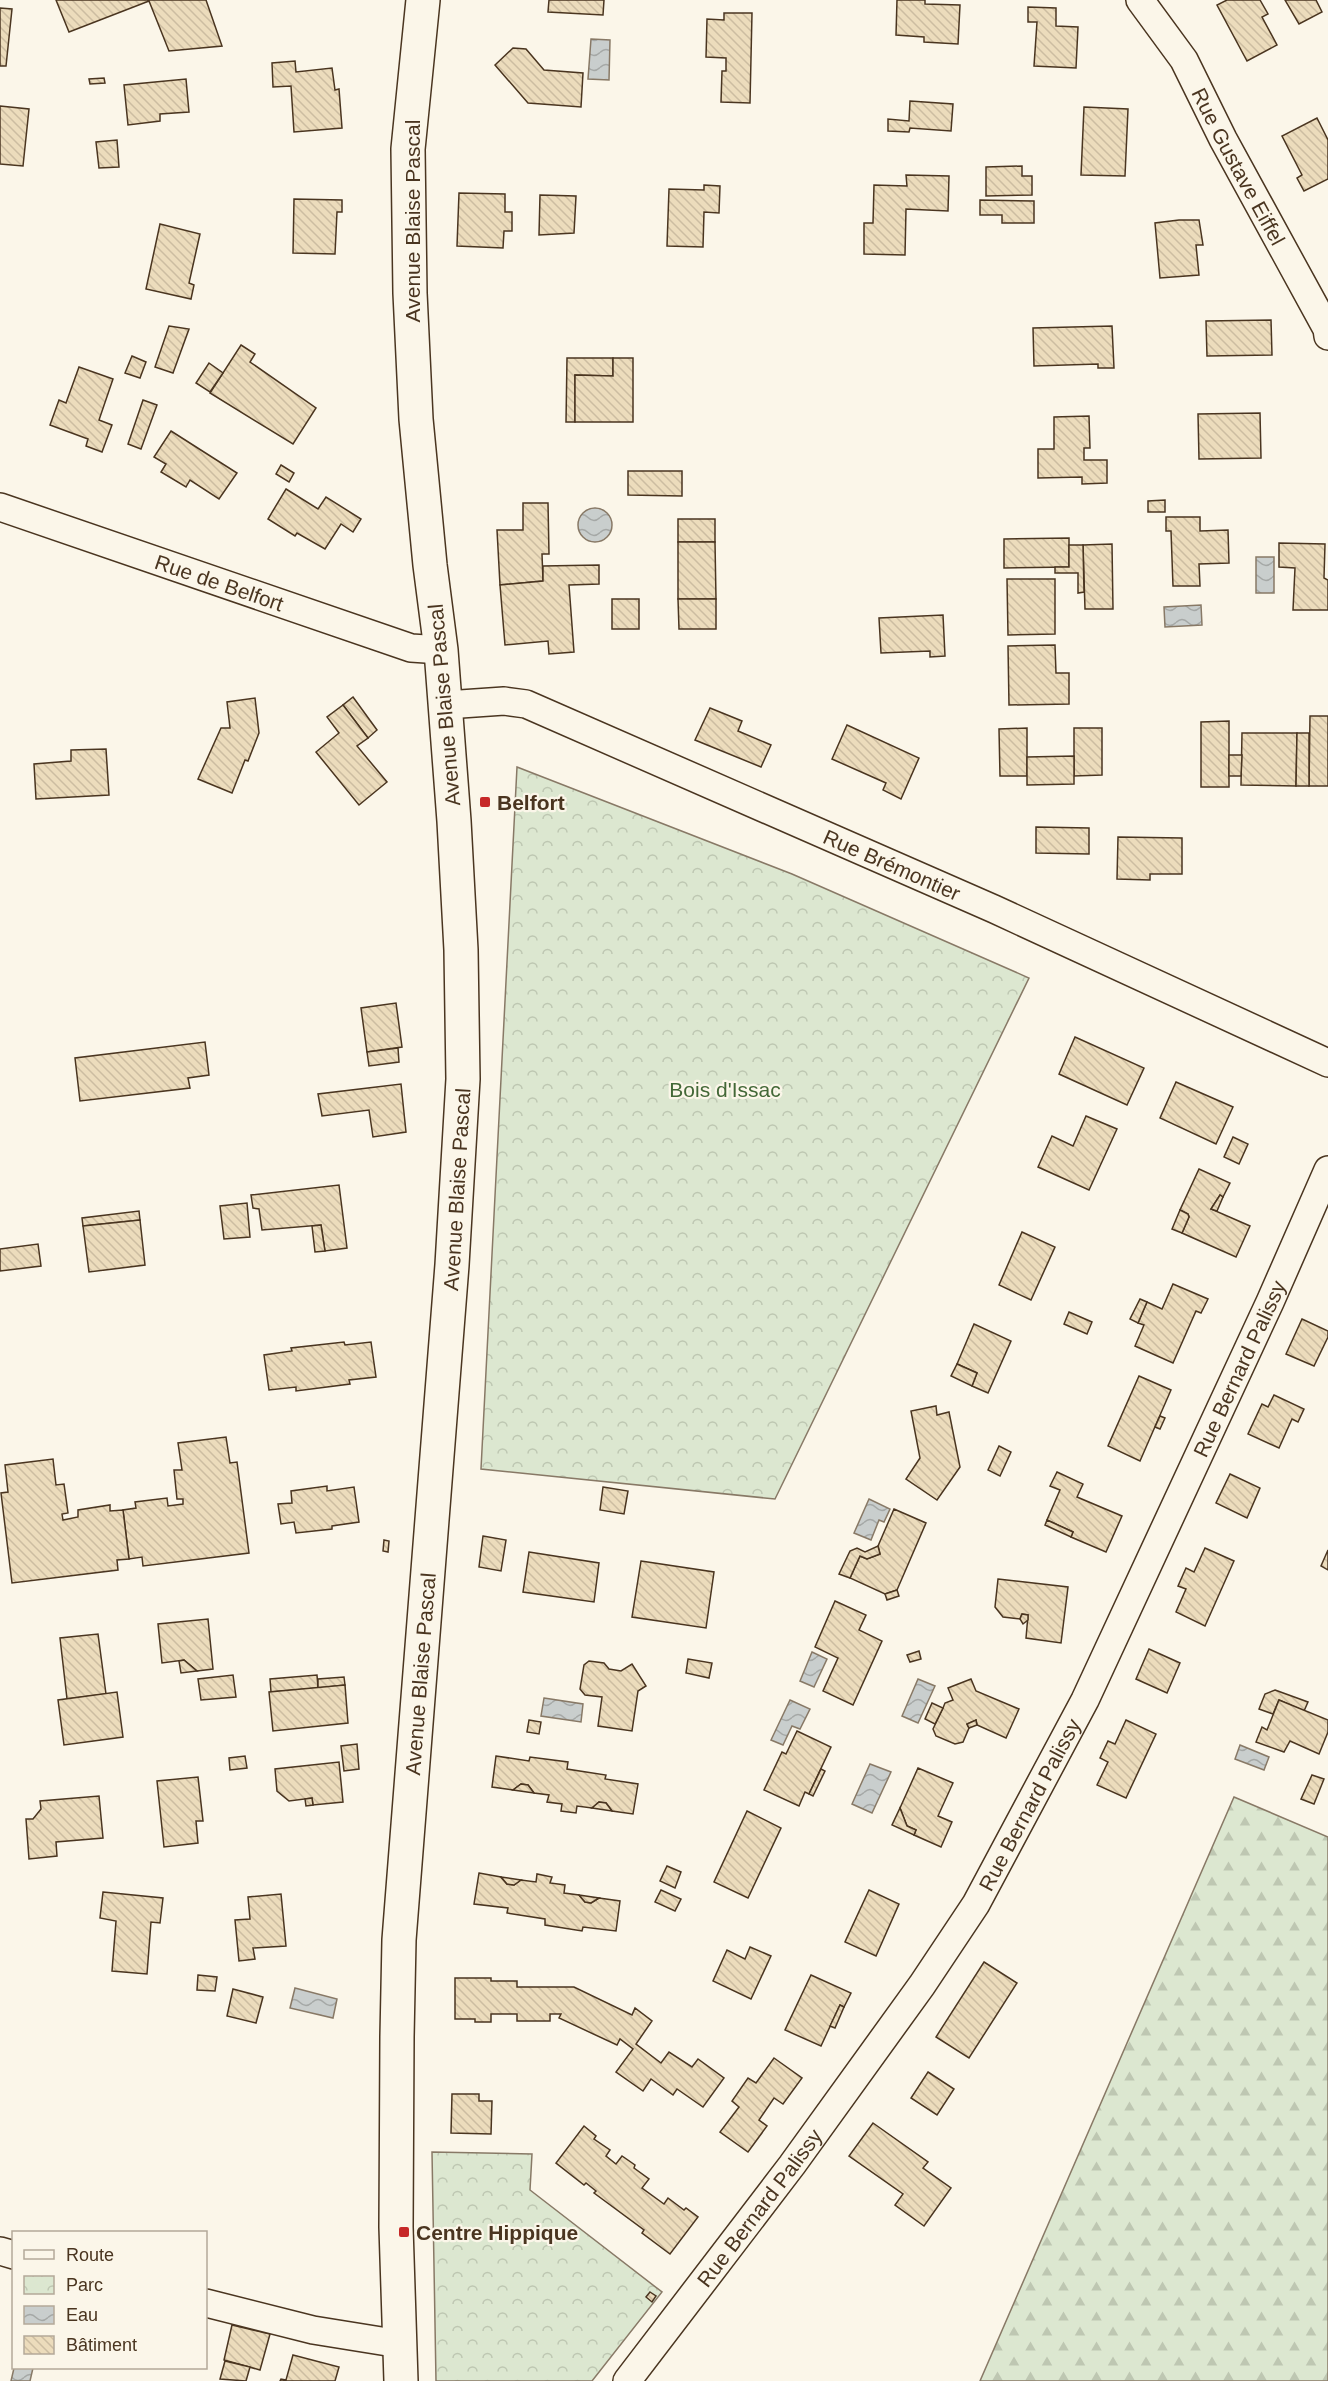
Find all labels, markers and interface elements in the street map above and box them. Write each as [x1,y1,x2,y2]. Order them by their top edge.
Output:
street label: Rue Gustave Eiffel [1188,84,1290,249]
street label: Avenue Blaise Pascal [401,120,424,322]
street label: Rue de Belfort [152,550,287,615]
street label: Avenue Blaise Pascal [424,603,464,807]
place label: Belfort [497,791,565,814]
marker: Belfort [478,795,492,809]
street label: Rue Brémontier [820,824,964,904]
park label: Bois d'Issac [669,1078,781,1101]
street label: Avenue Blaise Pascal [439,1087,474,1291]
street label: Rue Bernard Palissy [1188,1276,1290,1460]
street label: Avenue Blaise Pascal [400,1572,439,1776]
street label: Rue Bernard Palissy [974,1714,1085,1894]
street label: Rue Bernard Palissy [692,2124,826,2291]
place label: Centre Hippique [416,2221,578,2244]
marker: Centre Hippique [397,2225,411,2239]
legend [12,2231,207,2369]
text: Route [66,2245,114,2265]
text: Parc [66,2275,103,2295]
text: Eau [66,2305,98,2325]
text: Bâtiment [66,2335,137,2355]

